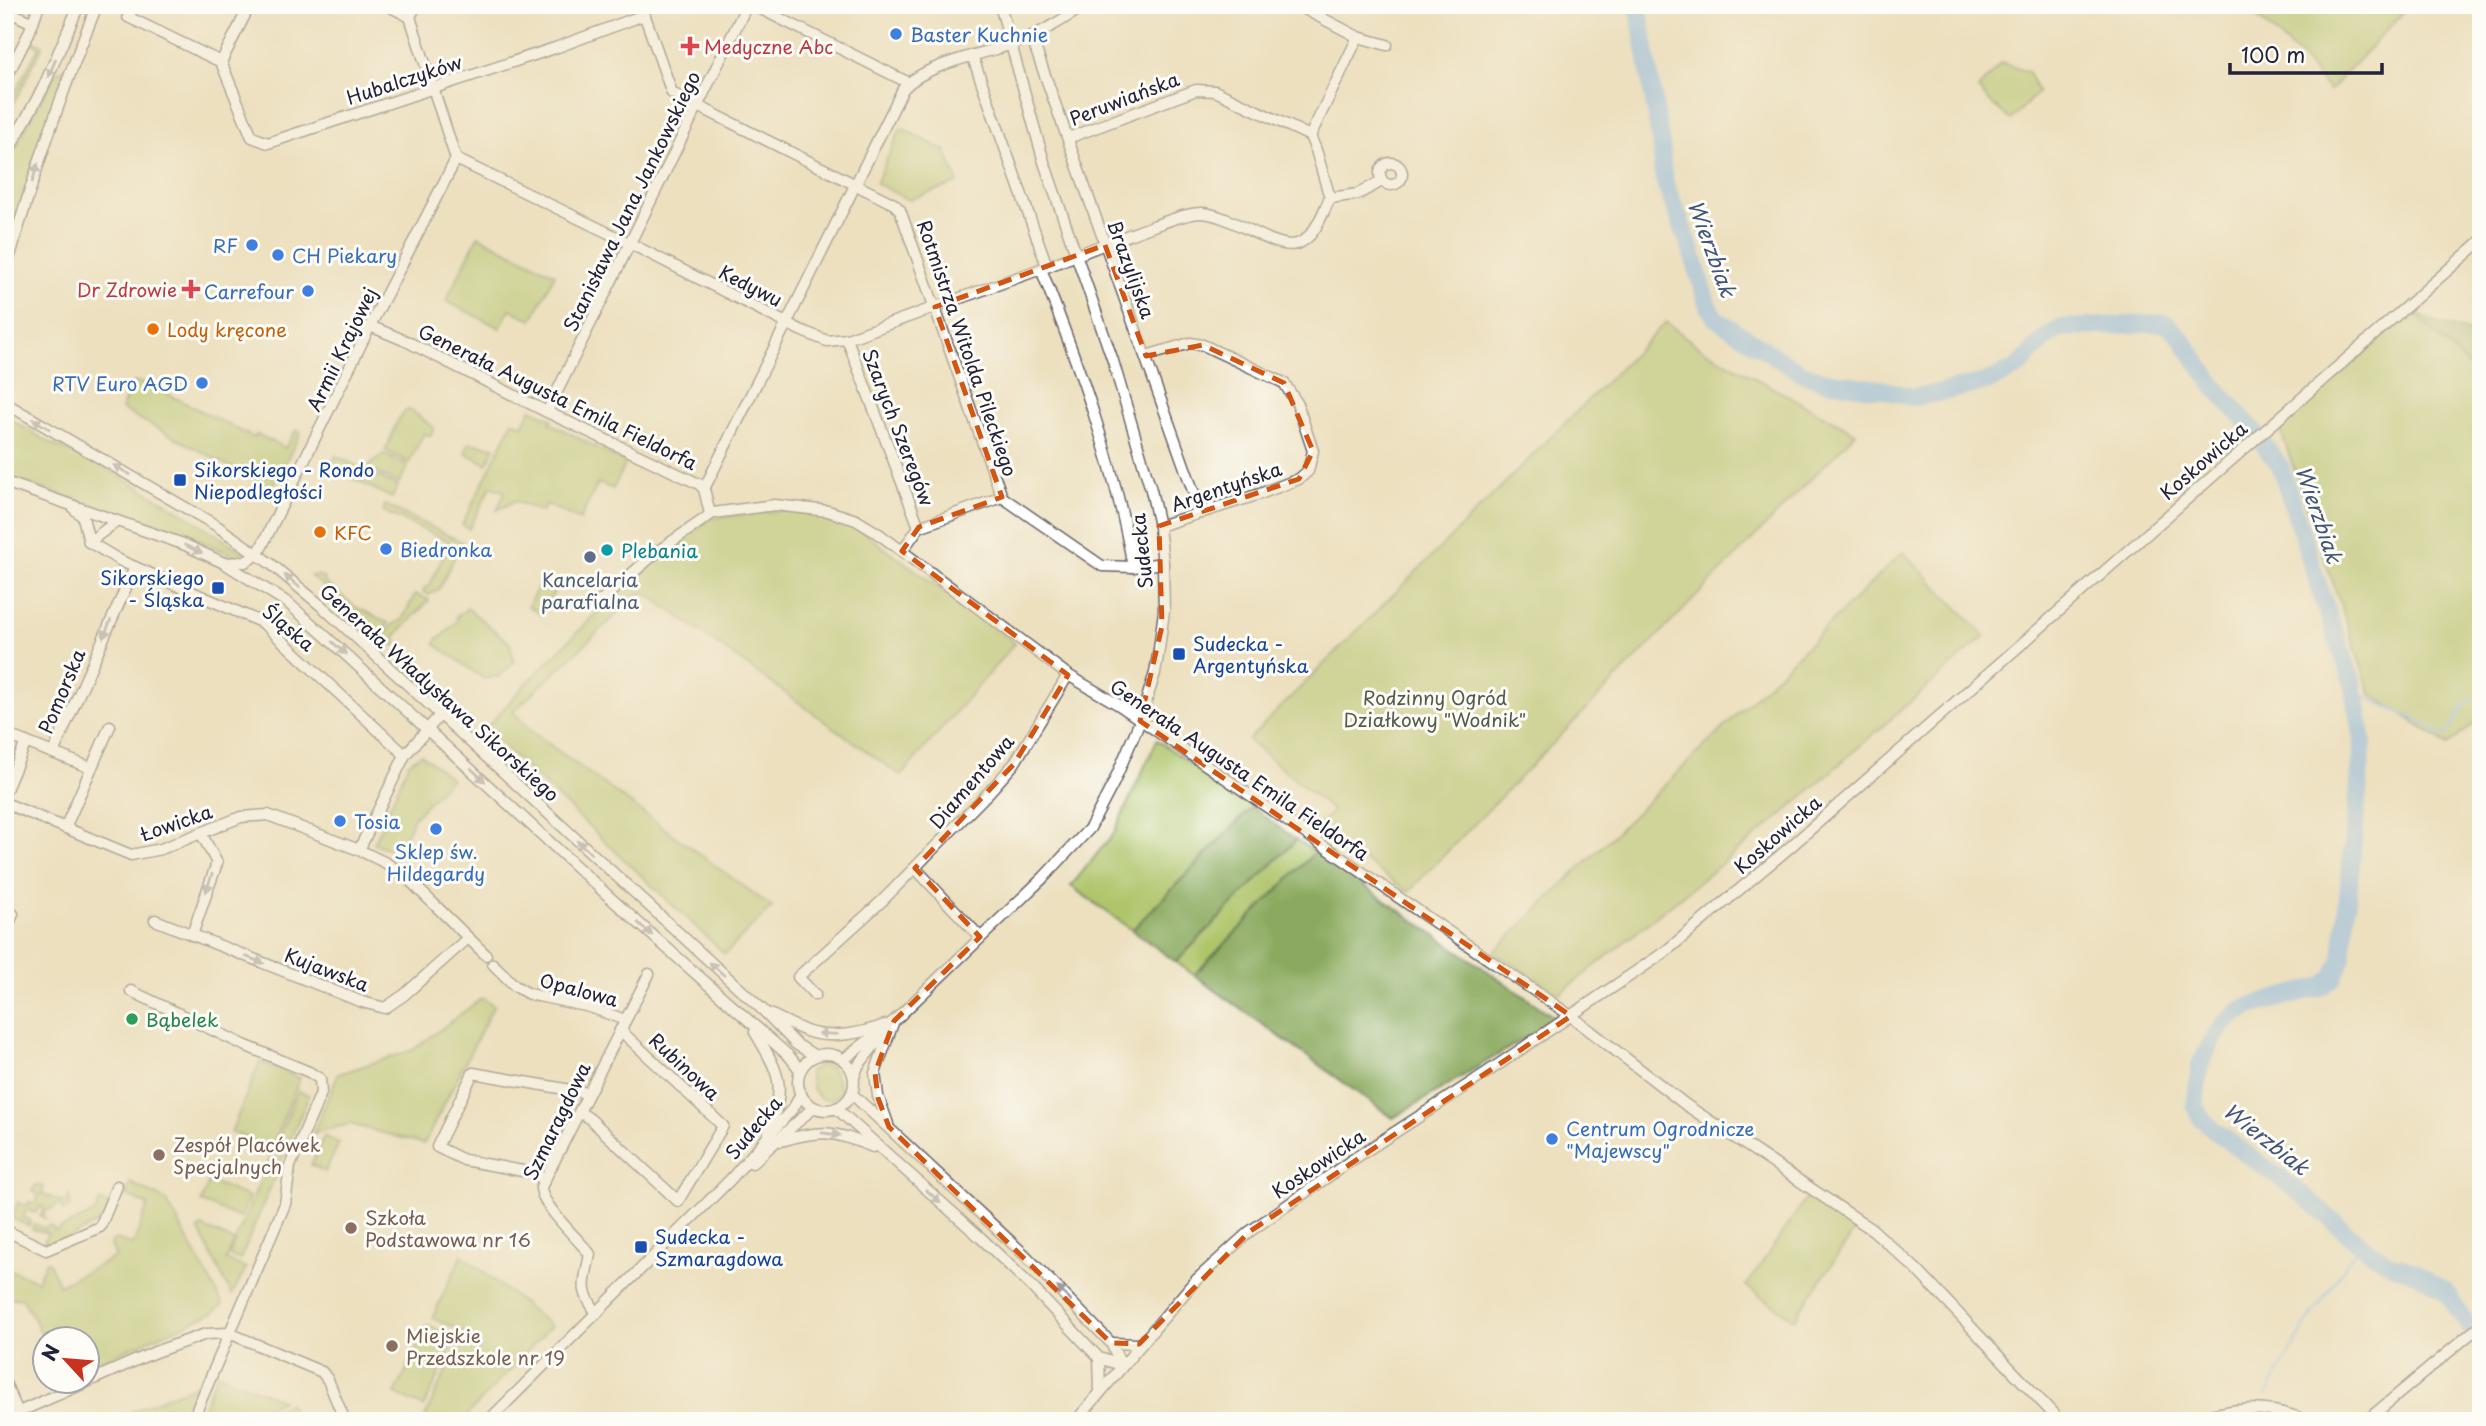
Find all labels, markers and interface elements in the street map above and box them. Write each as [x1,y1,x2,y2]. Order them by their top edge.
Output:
place label: Baster Kuchnie [910,20,1048,48]
marker: Baster Kuchnie [888,26,904,42]
place label: Medyczne Abc [704,32,833,60]
scale bar [2230,32,2383,76]
marker: Medyczne Abc [682,38,698,54]
text: 100 m [2241,38,2305,70]
street label: Hubalczyków [343,47,466,111]
one-way arrow [46,58,58,78]
street label: Peruwiańska [1065,64,1183,132]
street label: Stanisława Jana Jankowskiego [556,66,706,336]
one-way arrow [30,163,40,184]
water label: Wierzbiak [1681,195,1746,302]
street label: Rotmistrza Witolda Pileckiego [911,216,1025,480]
street label: Brazylijska [1101,216,1163,322]
place label: RF [213,231,238,259]
marker: RF [244,237,260,253]
place label: CH Piekary [292,241,397,269]
marker: CH Piekary [270,247,286,263]
street label: Kedywu [714,257,788,313]
place label: Dr Zdrowie [77,275,177,303]
place label: Carrefour [204,277,294,305]
marker: Dr Zdrowie [183,281,199,297]
street label: Armii Krajowej [299,282,383,416]
marker: Carrefour [300,283,316,299]
place label: Lody kręcone [167,315,287,343]
street label: Generała Augusta Emila Fieldorfa [414,316,703,476]
marker: Lody kręcone [145,321,161,337]
street label: Szarych Szeregów [856,344,942,510]
place label: RTV Euro AGD [52,369,188,397]
marker: RTV Euro AGD [194,375,210,391]
street label: Koskowicka [2153,414,2253,506]
one-way arrow [31,418,51,430]
street label: Argentyńska [1167,454,1285,518]
place label: Sikorskiego - Rondo Niepodległości [194,455,374,505]
water label: Wierzbiak [2288,461,2352,568]
one-way arrow [112,464,131,476]
marker: Sikorskiego - Rondo Niepodległości [172,472,188,488]
street label: Sudecka [1123,512,1159,590]
place label: KFC [334,518,372,546]
marker: KFC [312,524,328,540]
place label: Biedronka [400,535,492,563]
place label: Plebania [621,536,698,564]
marker: Biedronka [378,541,394,557]
marker: Plebania [599,542,615,558]
one-way arrow [183,543,203,555]
marker: Kancelaria parafialna [582,549,598,565]
place label: Sikorskiego - Śląska [100,563,204,613]
place label: Kancelaria parafialna [541,565,639,615]
one-way arrow [283,574,300,589]
street label: Generała Władysława Sikorskiego [314,577,566,807]
marker: Sikorskiego - Śląska [210,580,226,596]
street label: Śląska [257,597,321,657]
one-way arrow [101,619,112,640]
place label: Sudecka - Argentyńska [1193,629,1309,679]
one-way arrow [330,640,348,656]
street label: Pomorska [31,644,91,738]
marker: Sudecka - Argentyńska [1171,646,1187,662]
street label: Generała Augusta Emila Fieldorfa [1105,672,1376,867]
park label: Rodzinny Ogród Działkowy "Wodnik" [1344,683,1526,733]
street label: Diamentowa [922,728,1020,834]
one-way arrow [469,767,486,783]
street label: Koskowicka [1727,788,1827,880]
street label: Łowicka [136,797,216,848]
place label: Tosia [354,807,401,835]
marker: Tosia [332,813,348,829]
marker: Sklep św. Hildegardy [428,821,444,837]
place label: Sklep św. Hildegardy [387,837,485,887]
one-way arrow [576,840,593,856]
one-way arrow [203,873,214,894]
one-way arrow [636,921,653,937]
street label: Kujawska [281,940,373,998]
one-way arrow [245,955,266,966]
one-way arrow [708,961,726,977]
street label: Opalowa [537,965,622,1013]
place label: Bąbelek [146,1005,219,1033]
marker: Bąbelek [124,1011,140,1027]
street label: Rubinowa [643,1026,727,1106]
one-way arrow [817,1028,839,1040]
street label: Szmaragdowa [515,1057,597,1185]
street label: Sudecka [718,1089,788,1165]
water label: Wierzbiak [2217,1094,2318,1183]
place label: Centrum Ogrodnicze "Majewscy" [1566,1114,1754,1164]
street label: Koskowicka [1266,1121,1371,1205]
one-way arrow [820,1129,842,1140]
place label: Zespół Placówek Specjalnych [173,1130,321,1180]
marker: Centrum Ogrodnicze "Majewscy" [1544,1131,1560,1147]
marker: Zespół Placówek Specjalnych [151,1147,167,1163]
one-way arrow [925,1188,942,1203]
place label: Szkoła Podstawowa nr 16 [365,1203,531,1253]
marker: Szkoła Podstawowa nr 16 [343,1220,359,1236]
place label: Sudecka - Szmaragdowa [655,1222,783,1272]
marker: Sudecka - Szmaragdowa [633,1239,649,1255]
one-way arrow [1056,1286,1072,1303]
place label: Miejskie Przedszkole nr 19 [406,1321,565,1371]
north arrow [32,1324,102,1394]
marker: Miejskie Przedszkole nr 19 [384,1338,400,1354]
text: N [34,1339,66,1365]

